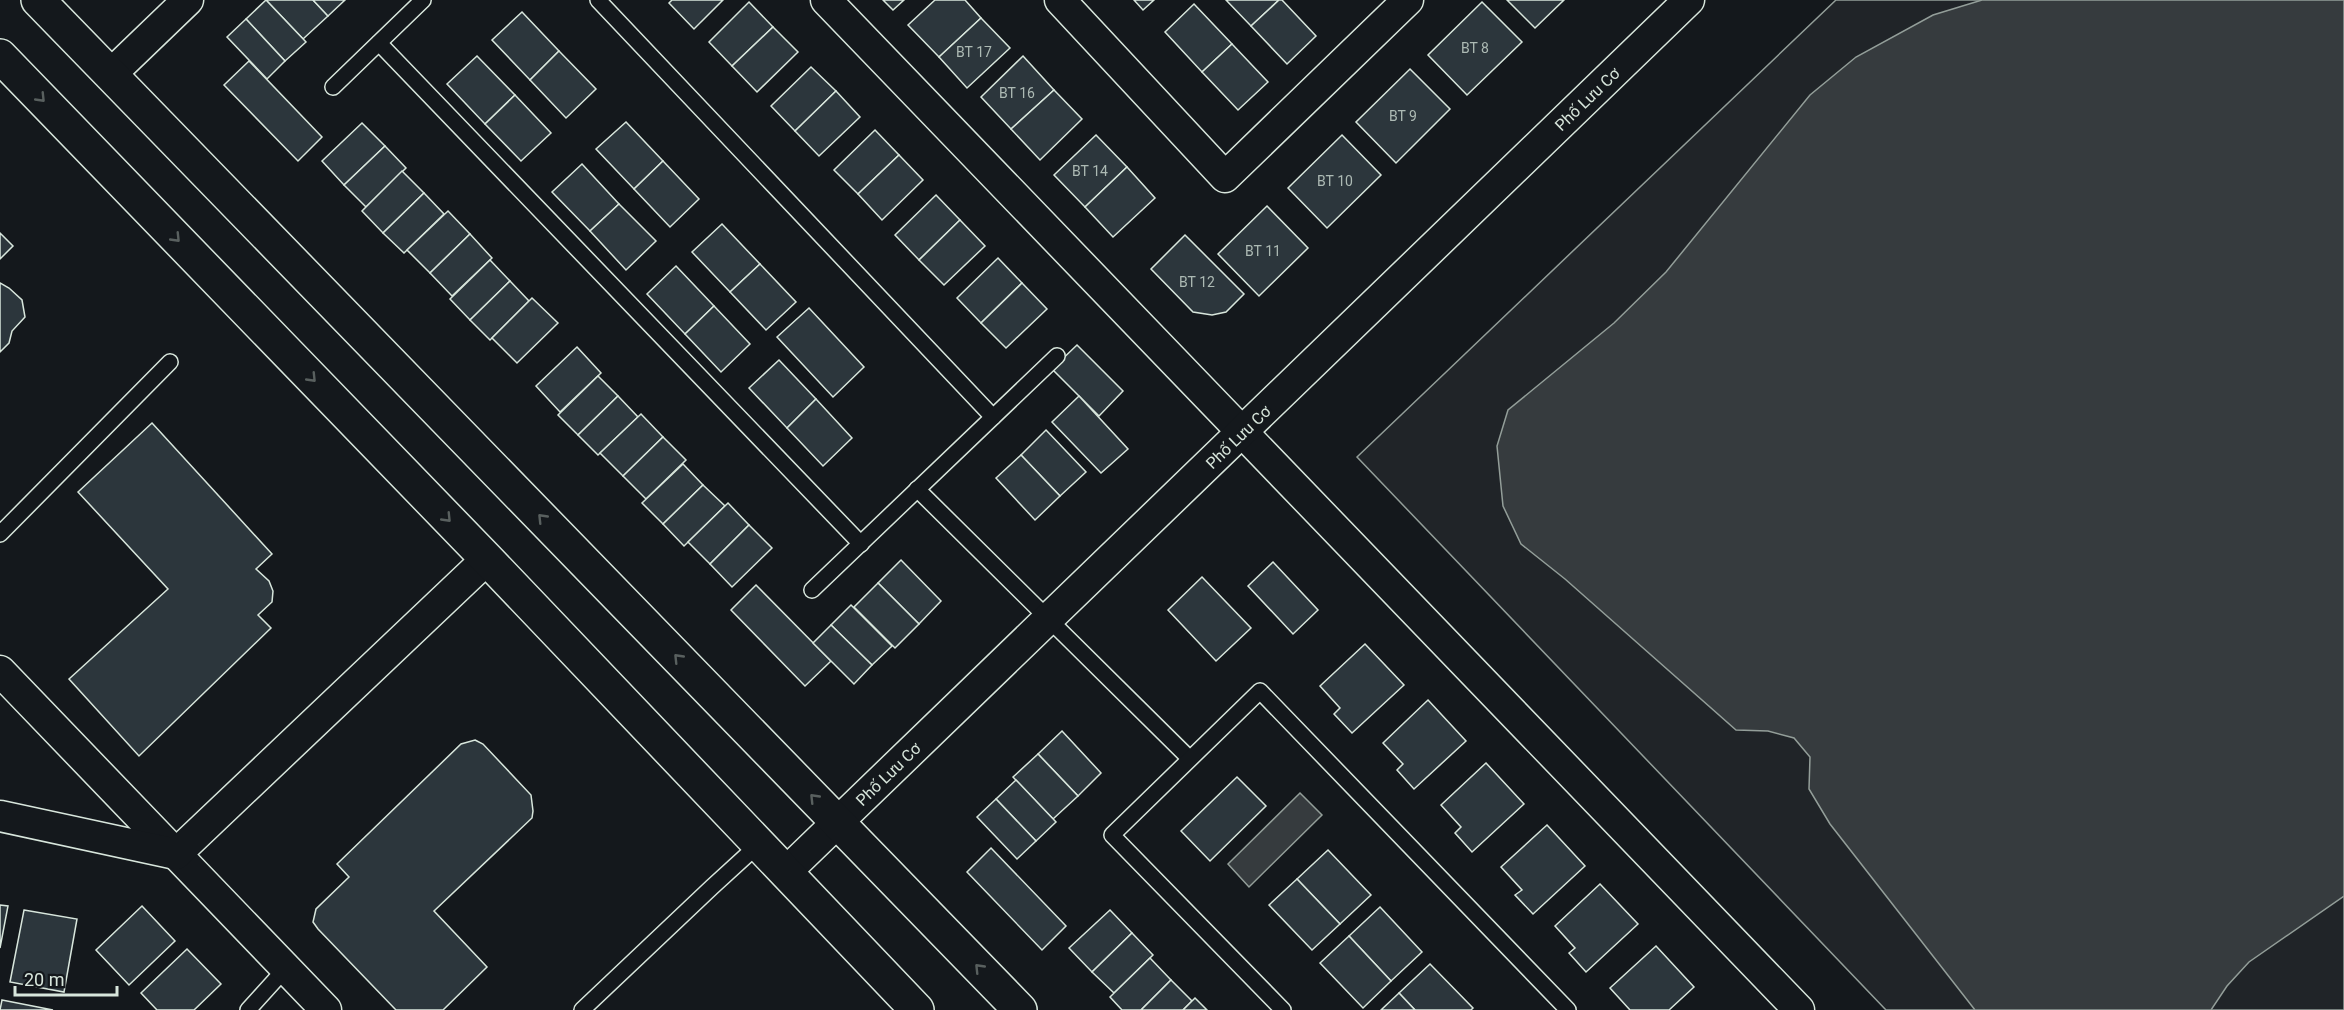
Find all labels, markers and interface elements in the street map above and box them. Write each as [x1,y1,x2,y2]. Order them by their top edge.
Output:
house number: BT 8 [1461,40,1489,56]
house number: BT 17 [956,44,992,60]
street label: Phố Lưu Cơ [1551,63,1624,135]
house number: BT 16 [999,85,1035,101]
one-way arrow [33,90,44,101]
house number: BT 9 [1389,108,1417,124]
house number: BT 14 [1072,163,1108,179]
house number: BT 10 [1317,173,1353,189]
one-way arrow [169,230,180,241]
house number: BT 11 [1245,243,1281,259]
house number: BT 12 [1179,274,1215,290]
one-way arrow [304,370,315,381]
street label: Phố Lưu Cơ [1202,401,1275,473]
one-way arrow [440,511,451,522]
one-way arrow [539,515,550,526]
one-way arrow [675,655,686,666]
street label: Phố Lưu Cơ [852,738,925,810]
one-way arrow [811,794,822,805]
scale bar [15,959,117,997]
one-way arrow [976,964,987,975]
text: 20 m [24,969,64,990]

